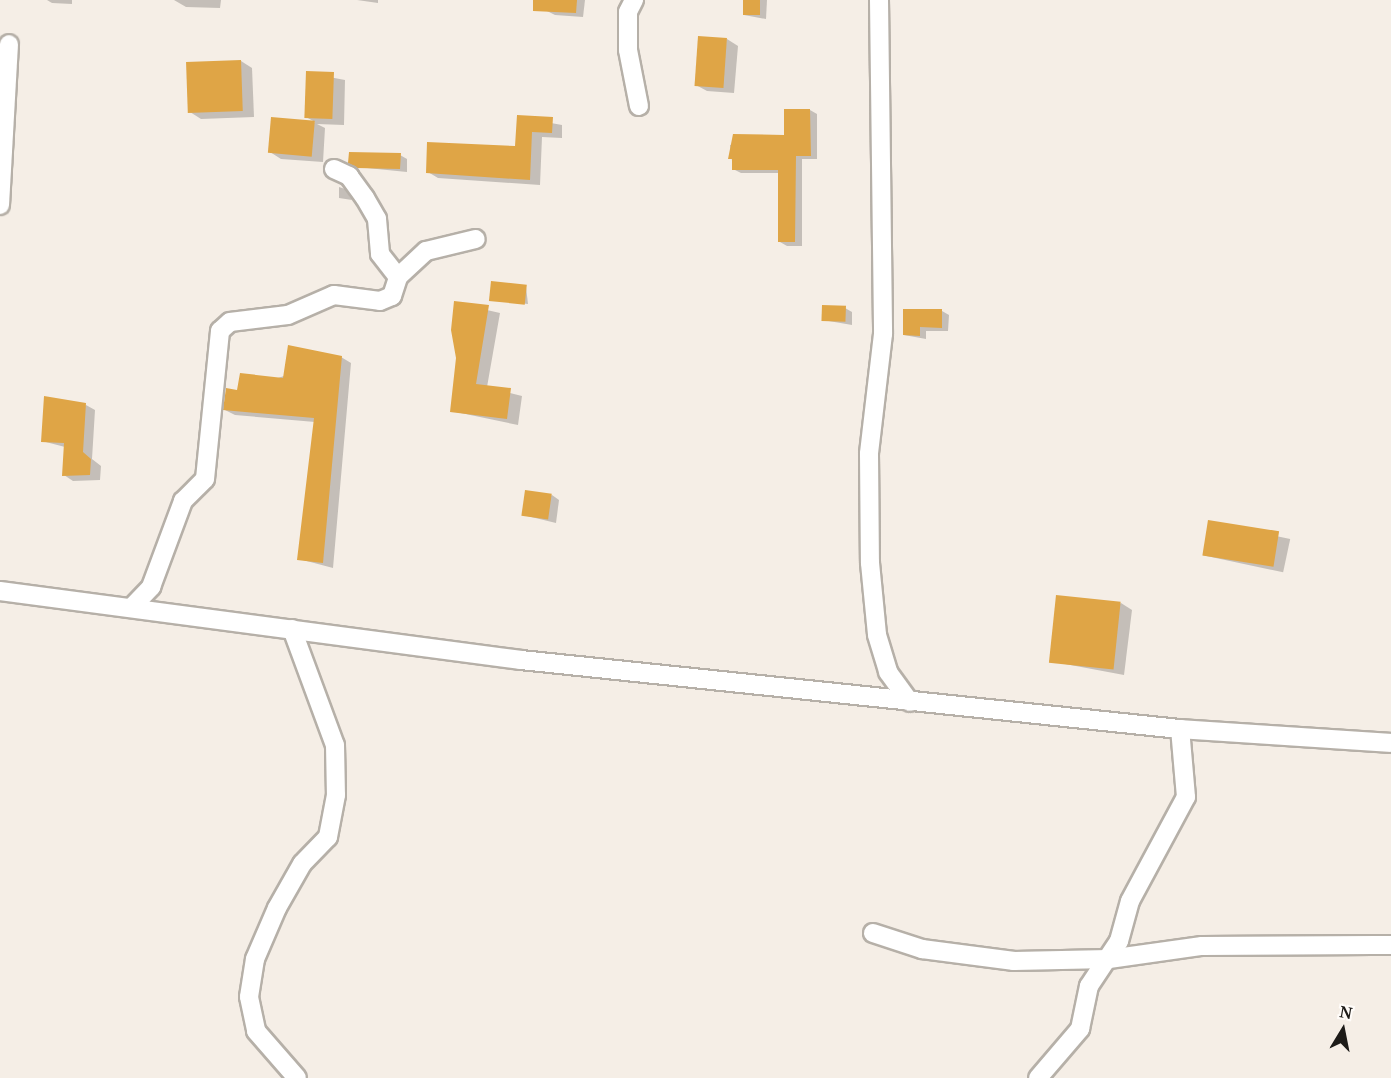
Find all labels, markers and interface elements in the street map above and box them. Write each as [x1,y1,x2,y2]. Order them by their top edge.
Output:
north arrow [1313,1000,1373,1060]
text: N [1338,1000,1354,1024]

